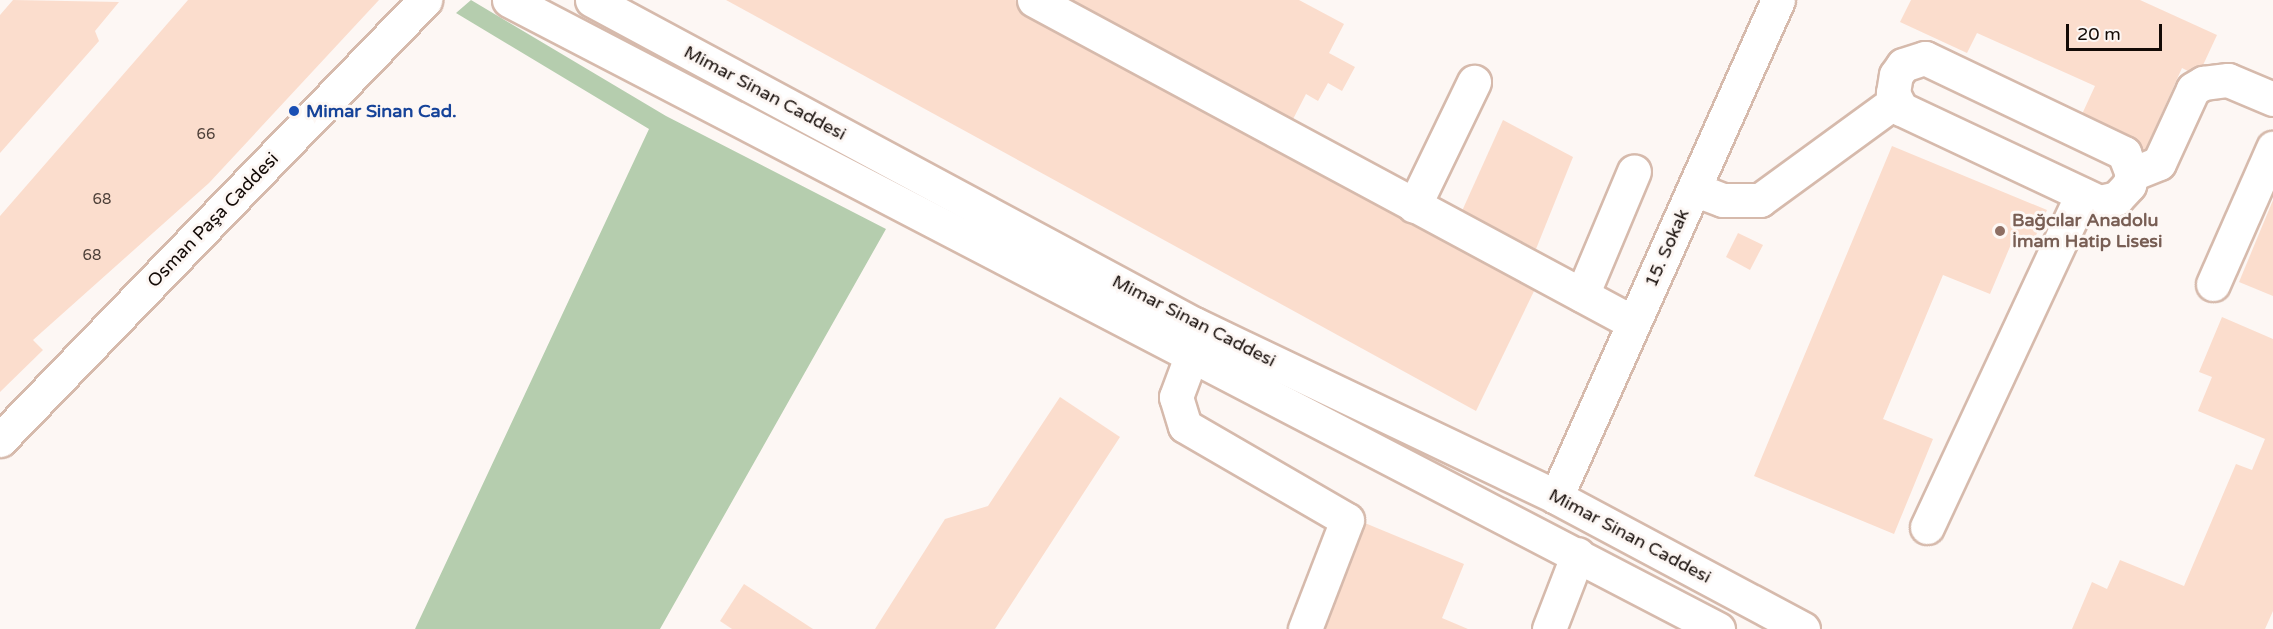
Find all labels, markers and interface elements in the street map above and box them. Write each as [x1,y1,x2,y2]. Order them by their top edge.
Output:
scale bar [2069,12,2165,50]
text: 20 m [2077,23,2121,45]
street label: Mimar Sinan Caddesi [680,41,850,145]
place label: Mimar Sinan Cad. [306,100,457,122]
marker: Mimar Sinan Cad. [287,104,301,118]
house number: 66 [197,126,215,144]
street label: Osman Paşa Caddesi [143,148,283,292]
house number: 68 [93,191,111,209]
street label: 15. Sokak [1640,206,1694,290]
place label: Bağcılar Anadolu İmam Hatip Lisesi [2012,210,2162,252]
marker: Bağcılar Anadolu İmam Hatip Lisesi [1993,224,2007,238]
house number: 68 [83,247,101,265]
street label: Mimar Sinan Caddesi [1109,270,1279,372]
street label: Mimar Sinan Caddesi [1545,484,1715,588]

